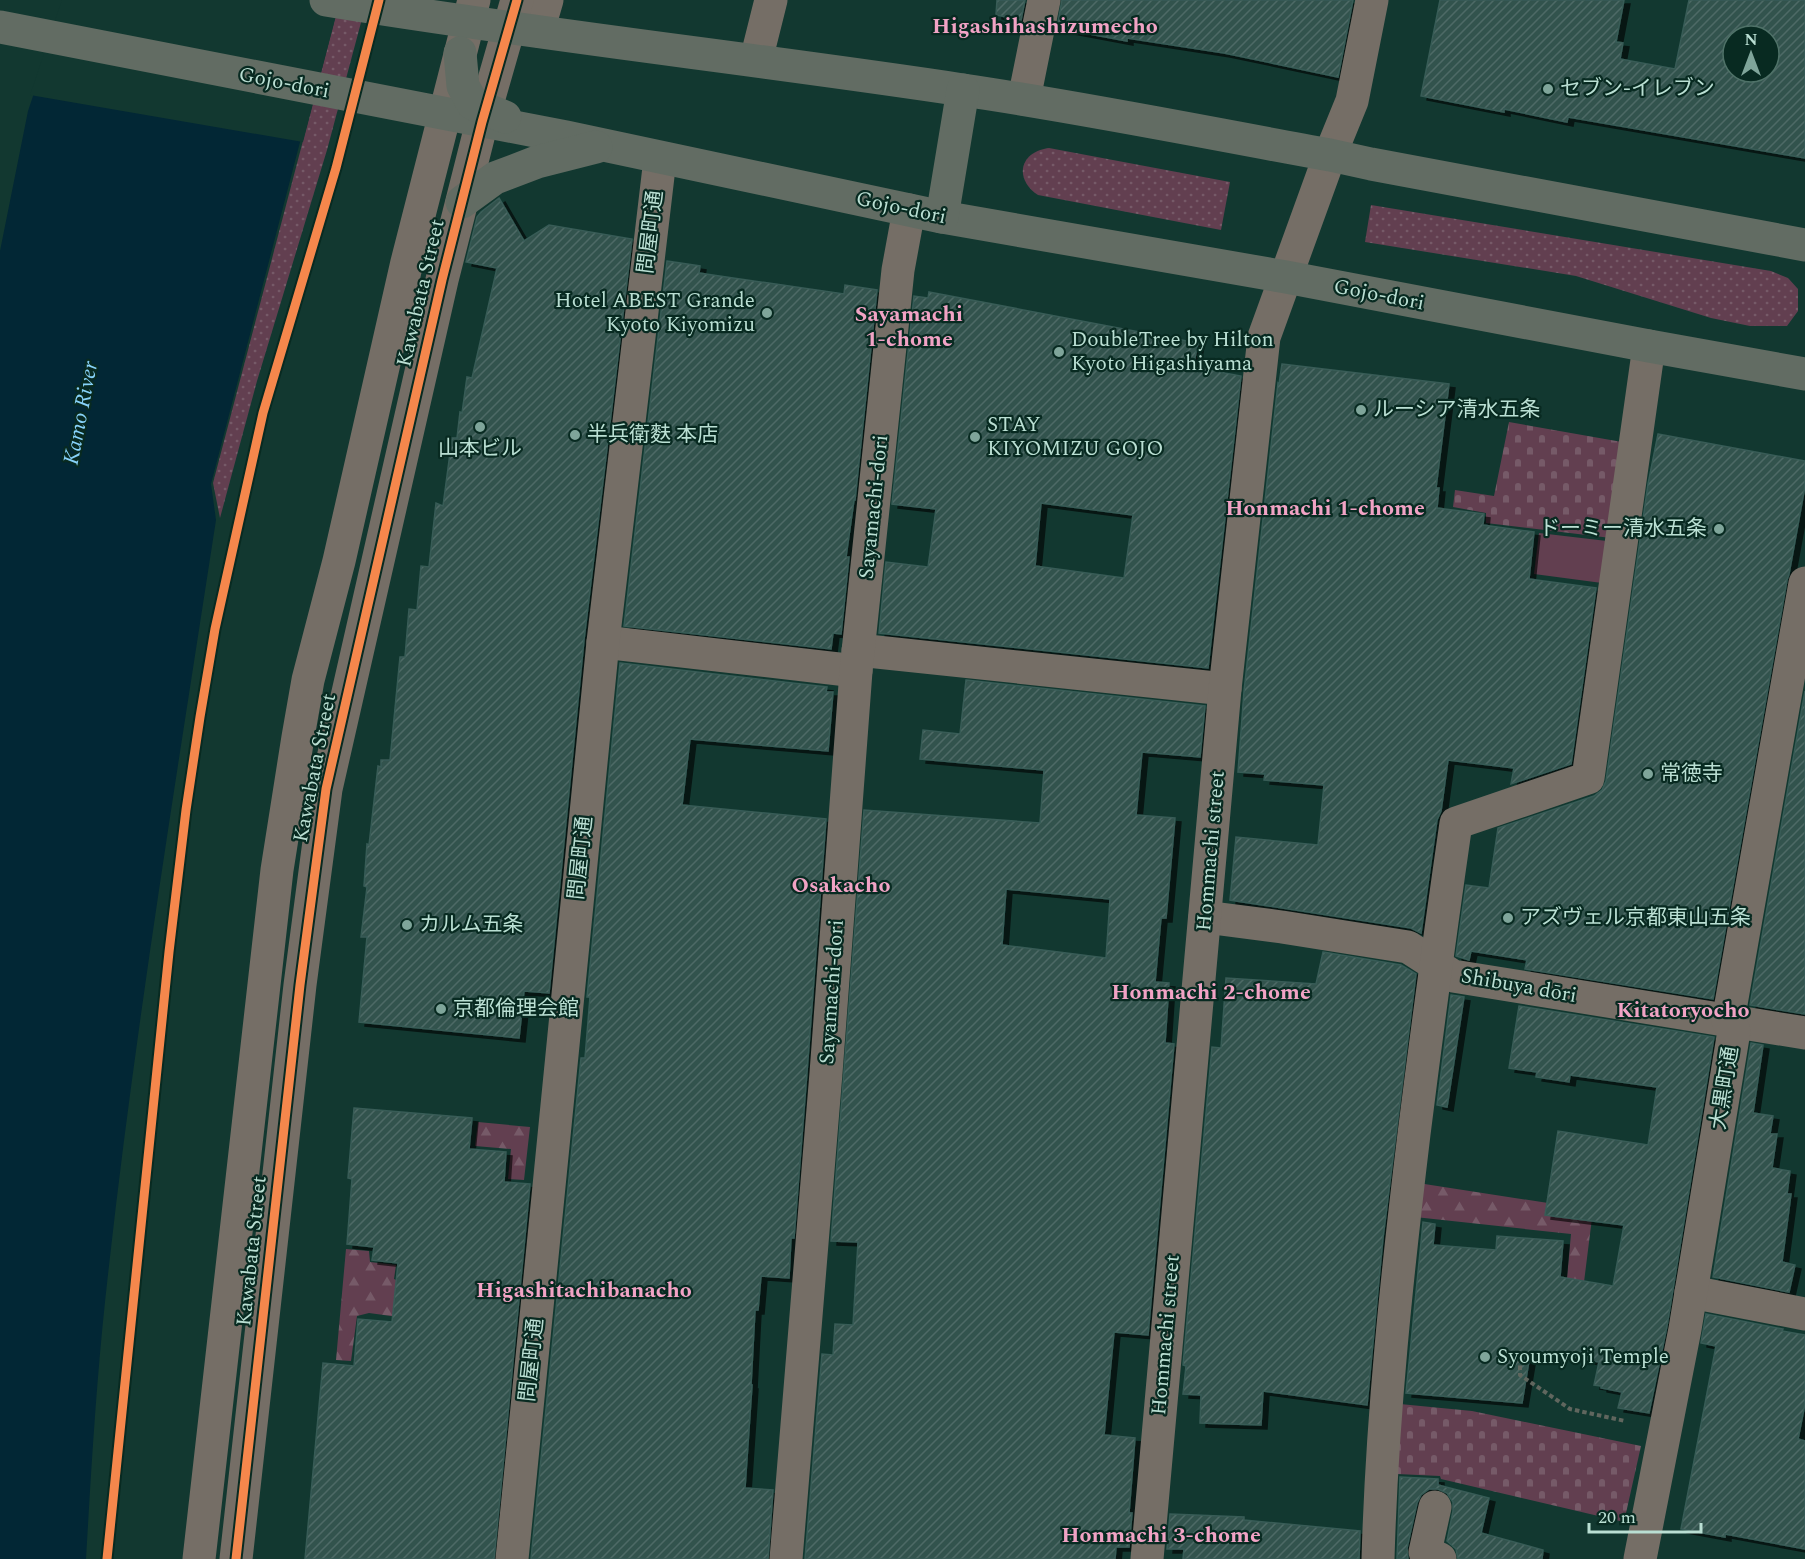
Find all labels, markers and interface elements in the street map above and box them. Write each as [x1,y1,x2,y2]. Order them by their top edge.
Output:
district label: Higashihashizumecho [932,10,1158,43]
north arrow [1721,24,1781,84]
text: N [1744,28,1758,52]
street label: Gojo-dori [236,59,332,107]
place label: セブン-イレブン [1560,73,1715,105]
marker: セブン-イレブン [1541,82,1555,96]
street label: Gojo-dori [853,183,949,233]
street label: 問屋町通 [630,188,672,276]
street label: Kawabata Street [388,216,454,370]
street label: Gojo-dori [1331,271,1427,319]
place label: Hotel ABEST Grande Kyoto Kiyomizu [555,285,755,341]
district label: Sayamachi 1-chome [855,298,963,356]
marker: Hotel ABEST Grande Kyoto Kiyomizu [760,306,774,320]
place label: DoubleTree by Hilton Kyoto Higashiyama [1071,324,1274,380]
marker: DoubleTree by Hilton Kyoto Higashiyama [1052,345,1066,359]
water label: Kamo River [55,358,107,468]
place label: ルーシア清水五条 [1373,394,1541,426]
marker: ルーシア清水五条 [1354,403,1368,417]
place label: STAY KIYOMIZU GOJO [987,409,1164,465]
place label: 半兵衛麩 本店 [587,419,718,451]
marker: 山本ビル [473,420,487,434]
marker: 半兵衛麩 本店 [568,428,582,442]
marker: STAY KIYOMIZU GOJO [968,430,982,444]
place label: 山本ビル [438,433,522,465]
street label: Sayamachi-dori [851,433,897,581]
district label: Honmachi 1-chome [1225,492,1425,525]
place label: ドーミー清水五条 [1539,513,1707,545]
marker: ドーミー清水五条 [1712,522,1726,536]
street label: Kawabata Street [285,691,345,845]
place label: 常徳寺 [1660,758,1723,790]
marker: 常徳寺 [1641,767,1655,781]
street label: Hommachi street [1188,769,1234,933]
street label: 問屋町通 [561,815,601,901]
district label: Osakacho [792,869,890,902]
place label: アズヴェル京都東山五条 [1520,902,1751,934]
place label: カルム五条 [419,909,524,941]
marker: アズヴェル京都東山五条 [1501,911,1515,925]
marker: カルム五条 [400,918,414,932]
street label: Sayamachi-dori [811,918,853,1066]
street label: Shibuya dōri [1459,960,1579,1012]
district label: Honmachi 2-chome [1111,976,1311,1009]
place label: 京都倫理会館 [453,993,579,1025]
district label: Kitatoryocho [1616,994,1750,1027]
marker: 京都倫理会館 [434,1002,448,1016]
street label: 大黒町通 [1703,1044,1747,1132]
street label: Kawabata Street [228,1174,276,1328]
street label: Hommachi street [1143,1253,1189,1417]
district label: Higashitachibanacho [476,1274,692,1307]
street label: 問屋町通 [512,1317,552,1403]
place label: Syoumyoji Temple [1497,1341,1669,1373]
marker: Syoumyoji Temple [1478,1350,1492,1364]
scale bar [1589,1496,1702,1534]
text: 20 m [1598,1504,1636,1531]
district label: Honmachi 3-chome [1061,1519,1261,1552]

